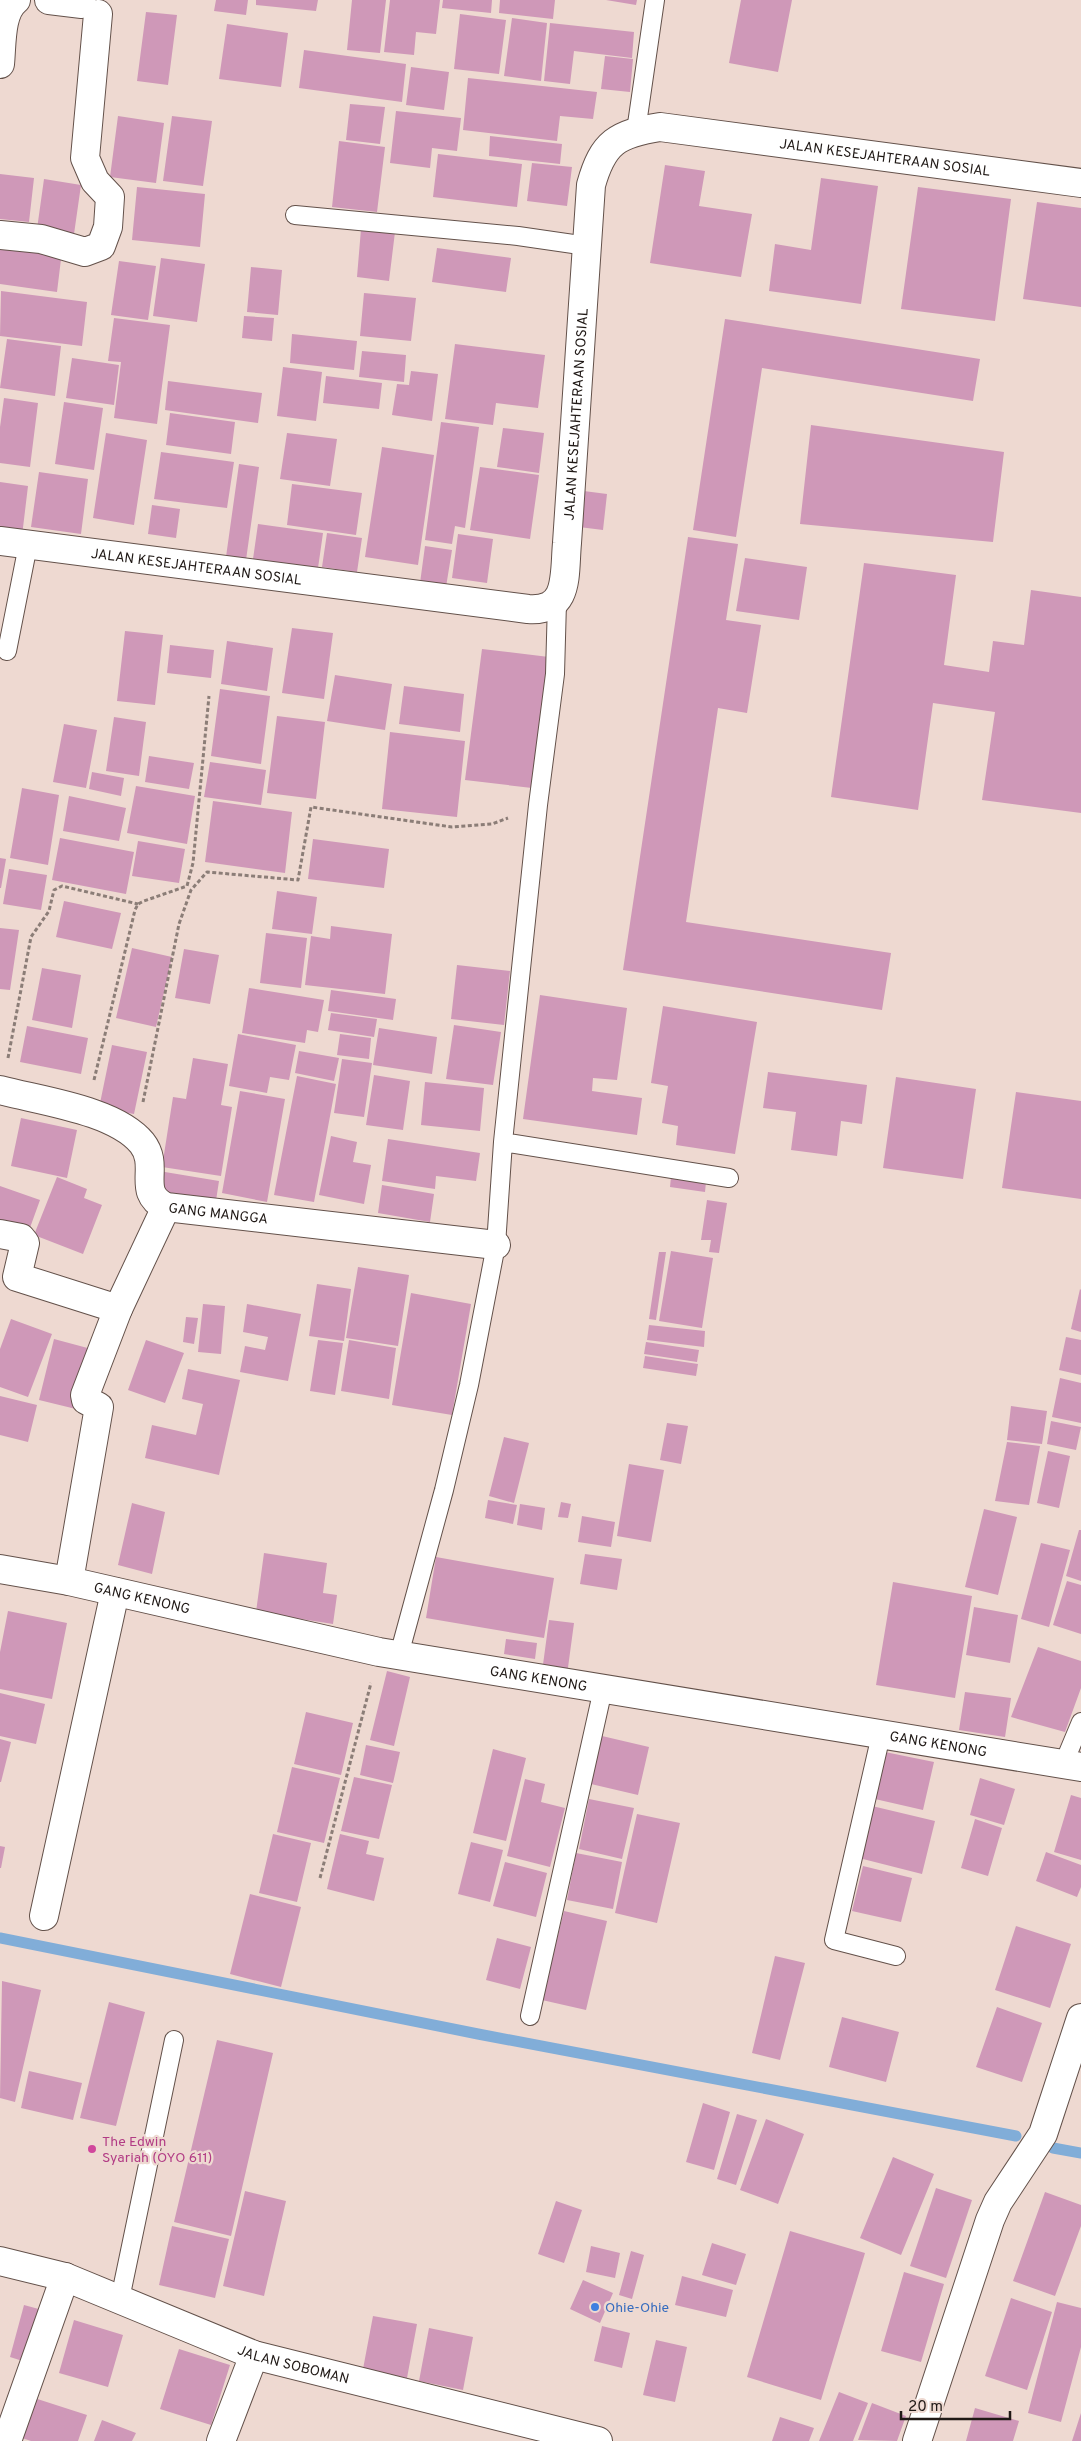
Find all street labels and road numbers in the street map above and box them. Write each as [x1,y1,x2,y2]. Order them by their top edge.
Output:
street label: JALAN KESEJAHTERAAN SOSIAL [778,136,991,181]
street label: JALAN KESEJAHTERAAN SOSIAL [562,308,593,521]
street label: JALAN KESEJAHTERAAN SOSIAL [90,546,303,590]
street label: GANG MANGGA [167,1200,269,1229]
street label: GANG KENONG [92,1580,192,1618]
street label: GANG KENONG [489,1663,589,1696]
street label: GANG KENONG [888,1729,988,1761]
street label: JALAN SOBOMAN [235,2342,351,2388]

